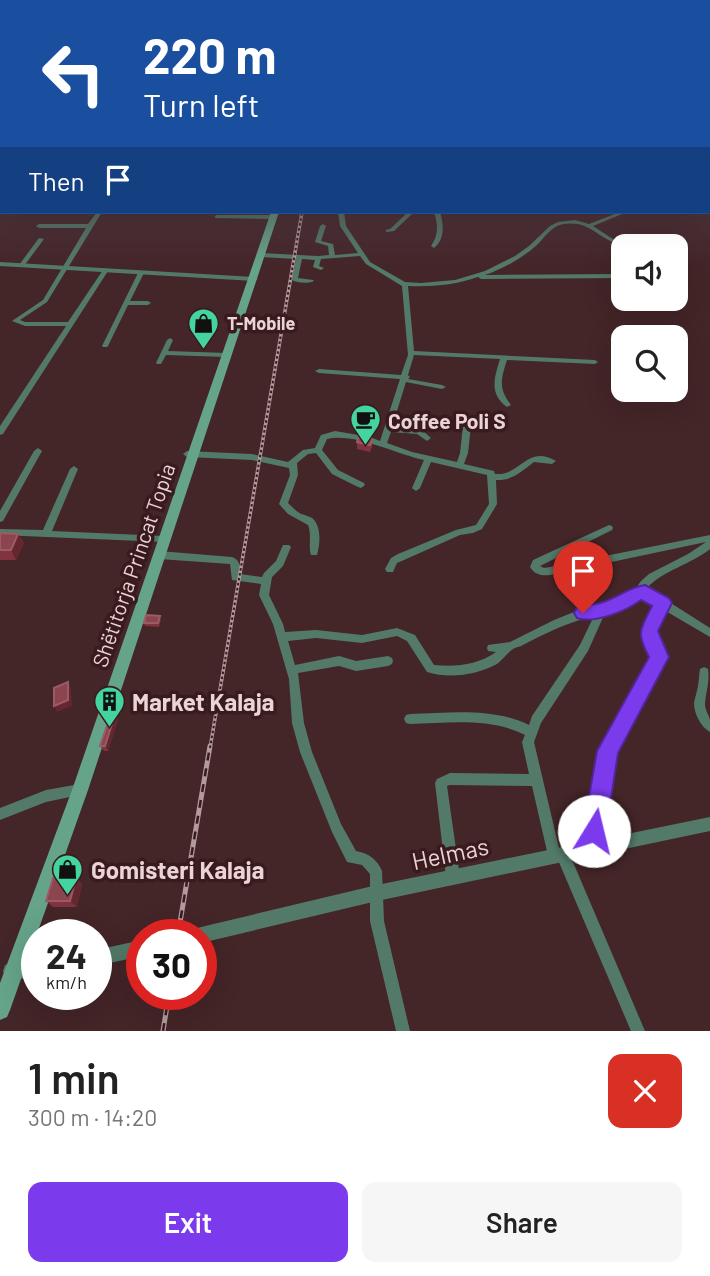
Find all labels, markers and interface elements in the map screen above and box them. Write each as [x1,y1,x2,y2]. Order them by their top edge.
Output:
text: 220 m [143,25,277,84]
icon: left [28,28,119,119]
text: Turn left [143,85,260,123]
icon: arrive [99,161,137,199]
text: Then [28,165,85,196]
map controls [611,234,688,402]
button: sound [611,234,688,311]
shop icon: T-Mobile [187,306,221,350]
place label: T-Mobile [227,312,295,334]
button: search [611,325,688,402]
cafe icon: Coffee Poli S [348,403,382,447]
place label: Coffee Poli S [388,408,506,433]
street label: Shëtitorja Princat Topia [86,460,180,670]
pin [553,541,613,613]
icon: arrive [564,552,602,590]
building icon: Market Kalaja [92,684,126,728]
place label: Market Kalaja [132,687,274,716]
position arrow [557,794,631,868]
street label: Helmas [409,831,491,875]
shop icon: Gomisteri Kalaja [51,852,85,896]
place label: Gomisteri Kalaja [91,855,264,884]
speed limit sign: 30 [126,919,217,1010]
text: 24 [46,934,87,976]
text: km/h [46,971,87,993]
text: 1 min [28,1052,120,1102]
button: close [608,1054,682,1128]
text: 300 m · 14:20 [28,1103,157,1131]
button: Exit [28,1182,348,1262]
button: Share [362,1182,682,1262]

